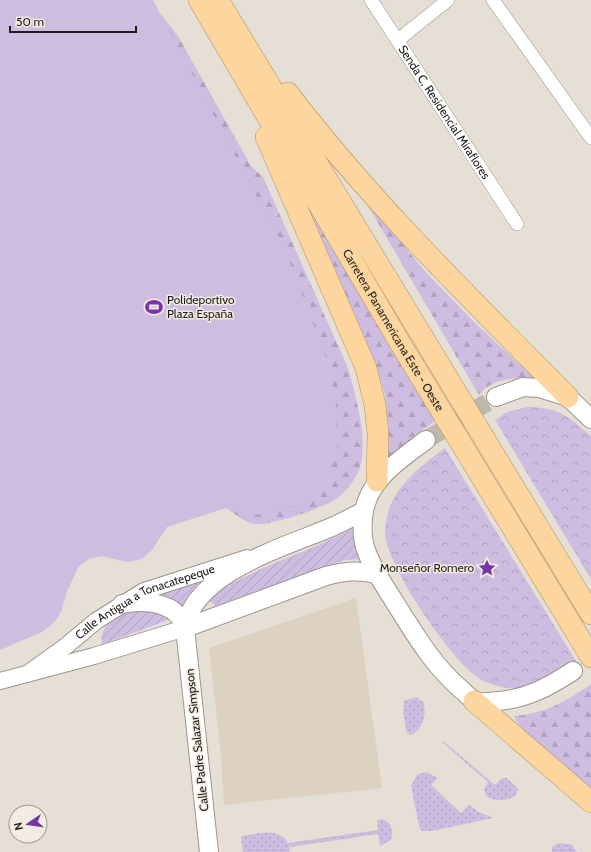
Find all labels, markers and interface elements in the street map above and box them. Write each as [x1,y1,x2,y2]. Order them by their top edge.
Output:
scale bar [10,8,136,34]
text: 50 m [16,14,44,29]
street label: Senda C, Residencial Miraflores [395,42,494,182]
street label: Carretera Panamericana Este - Oeste [340,246,448,414]
place label: Polideportivo Plaza España [167,292,235,321]
sports icon: Polideportivo Plaza España [144,297,164,317]
place icon: Monseñor Romero [477,558,497,578]
place label: Monseñor Romero [380,560,474,575]
street label: Calle Antigua a Tonacatepeque [72,561,217,642]
street label: Calle Padre Salazar Simpson [182,668,211,812]
north arrow [8,804,48,844]
text: N [11,821,26,832]

